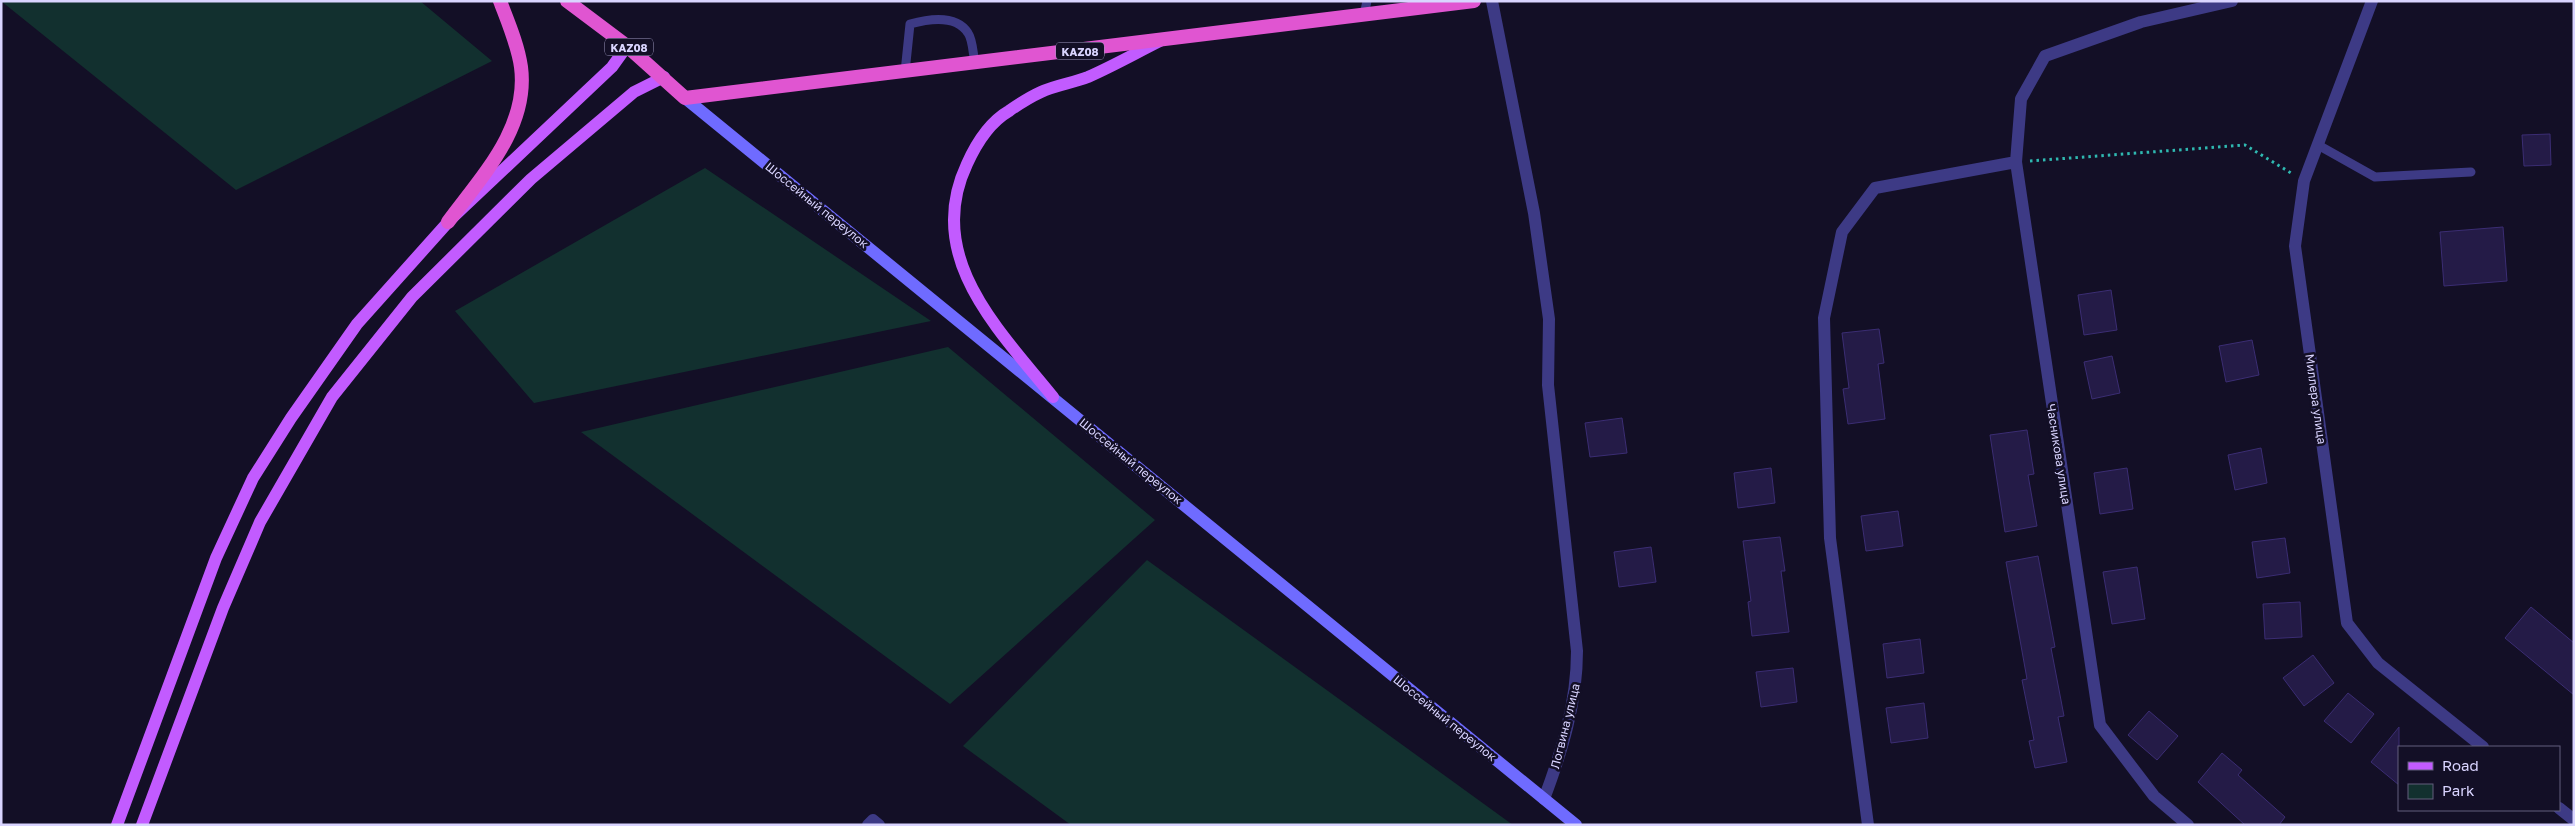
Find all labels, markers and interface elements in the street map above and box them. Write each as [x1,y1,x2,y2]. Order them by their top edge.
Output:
road number: KAZ08 [605,38,653,56]
road number: KAZ08 [1056,42,1104,59]
street label: Шоссейный переулок [762,159,872,251]
street label: Миллера улица [2302,353,2330,445]
street label: Часникова улица [2044,403,2074,505]
street label: Шоссейный переулок [1076,415,1186,507]
street label: Шоссейный переулок [1390,672,1500,764]
street label: Логвина улица [1547,682,1583,770]
legend [2398,746,2560,811]
text: Road [2442,756,2479,774]
text: Park [2442,781,2475,799]

